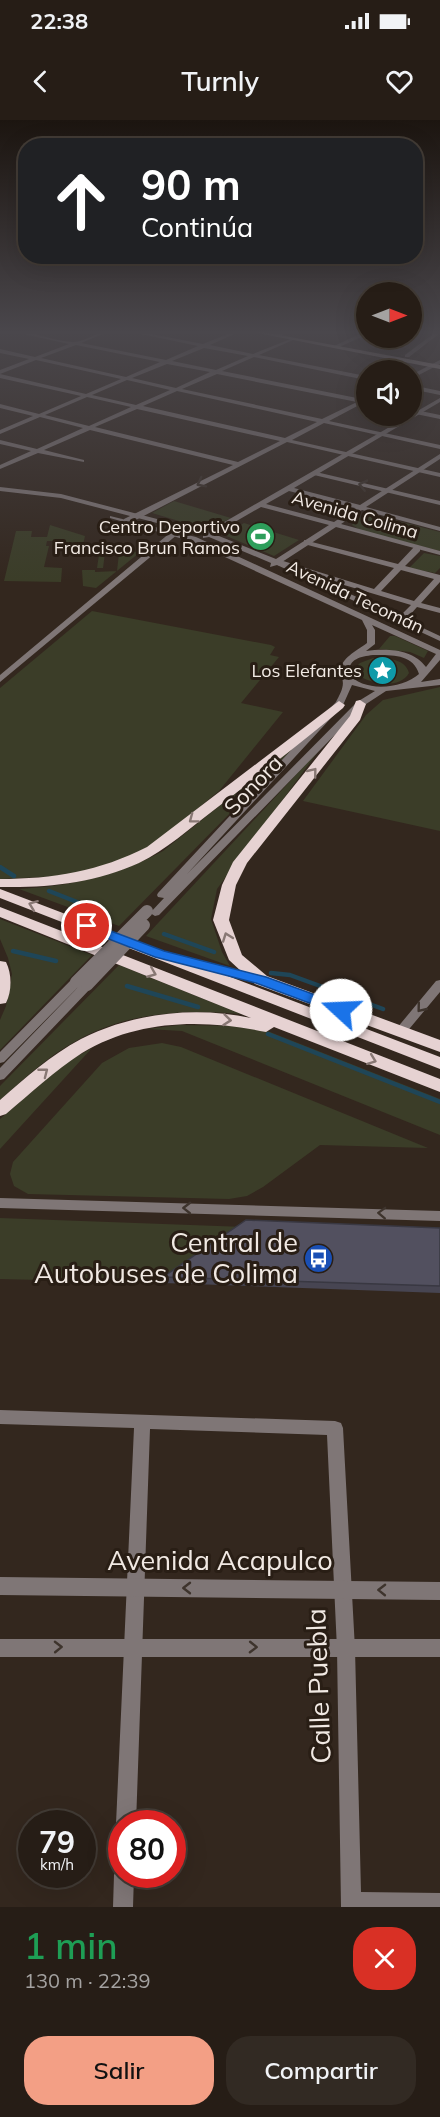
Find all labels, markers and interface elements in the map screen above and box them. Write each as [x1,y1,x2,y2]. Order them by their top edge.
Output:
text: 22:38 [30,7,88,35]
text: Turnly [181,64,259,98]
icon: back [24,65,57,98]
icon: heart [383,65,416,98]
text: 90 m [141,158,241,211]
icon: ahead [42,162,120,240]
text: Continúa [141,210,253,244]
north arrow [356,282,422,348]
map controls [356,282,422,426]
button: sound [356,360,422,426]
one-way arrow [197,475,208,487]
one-way arrow [358,479,368,492]
street label: Avenida Colima [289,486,421,544]
place label: Centro Deportivo Francisco Brun Ramos [54,515,240,559]
sports icon: Centro Deportivo Francisco Brun Ramos [245,521,277,553]
street label: Avenida Tecomán [283,555,427,638]
place icon: Los Elefantes [367,655,399,687]
place label: Los Elefantes [251,659,362,682]
street label: Sonora [218,749,288,821]
one-way arrow [305,768,316,779]
one-way arrow [189,811,200,822]
one-way arrow [28,900,39,913]
pin [61,900,112,951]
icon: arrive [70,909,103,942]
one-way arrow [222,932,235,943]
one-way arrow [146,965,157,978]
position arrow [309,978,373,1042]
one-way arrow [417,1001,428,1012]
one-way arrow [222,1013,231,1026]
one-way arrow [366,1053,377,1065]
one-way arrow [38,1068,49,1079]
one-way arrow [182,1201,191,1214]
one-way arrow [377,1207,386,1220]
place label: Central de Autobuses de Colima [34,1225,298,1290]
bus stop icon: Central de Autobuses de Colima [303,1243,335,1275]
street label: Avenida Acapulco [107,1543,333,1577]
one-way arrow [182,1582,191,1594]
one-way arrow [377,1583,386,1596]
street label: Calle Puebla [298,1608,338,1764]
one-way arrow [54,1641,63,1653]
one-way arrow [249,1641,258,1654]
speed limit sign: 80 [108,1810,186,1888]
text: 79 [39,1823,75,1861]
text: km/h [40,1855,74,1874]
text: 1 min [24,1923,118,1968]
button: close [353,1927,416,1990]
text: 130 m · 22:39 [24,1968,150,1993]
button: Salir [24,2036,214,2105]
button: Compartir [226,2036,416,2105]

